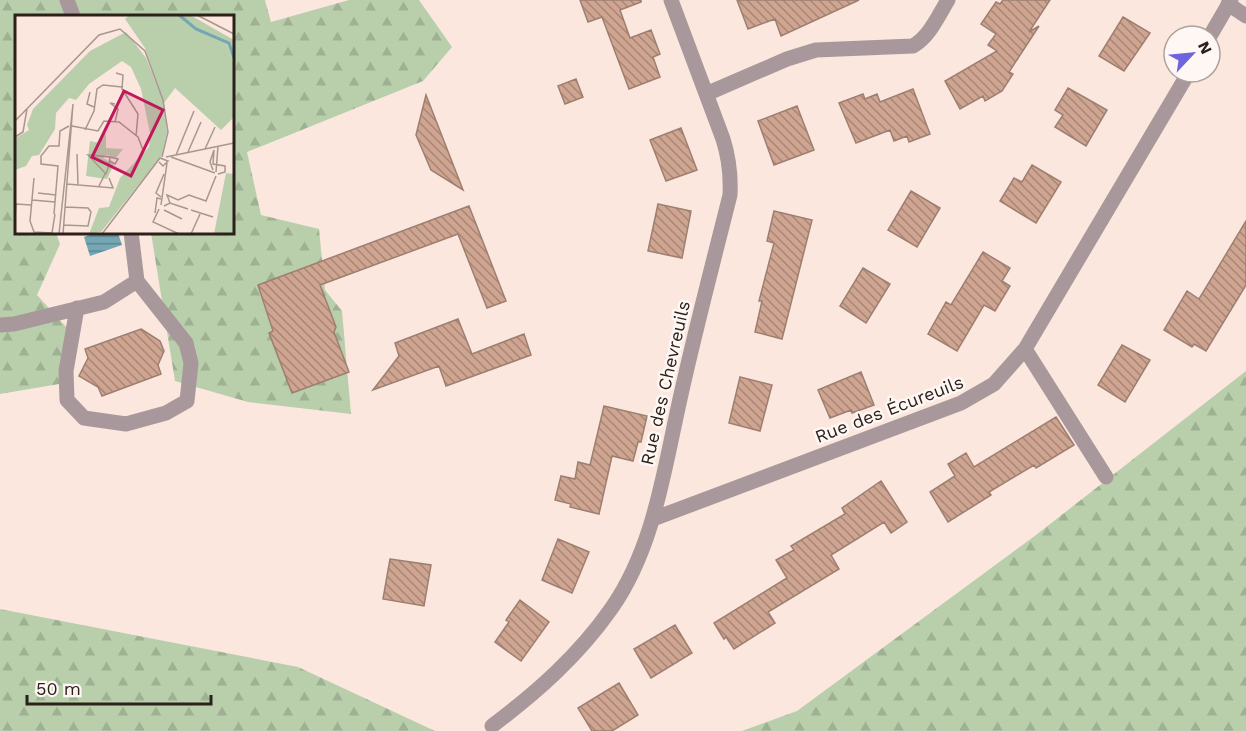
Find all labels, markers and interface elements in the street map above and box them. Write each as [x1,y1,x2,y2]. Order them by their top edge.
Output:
inset map [15,15,234,234]
north arrow [1162,24,1222,84]
text: N [1194,38,1216,57]
street label: Rue des Chevreuils [636,299,694,467]
street label: Rue des Écureuils [812,371,966,447]
scale bar [27,668,212,706]
text: 50 m [36,678,81,699]

